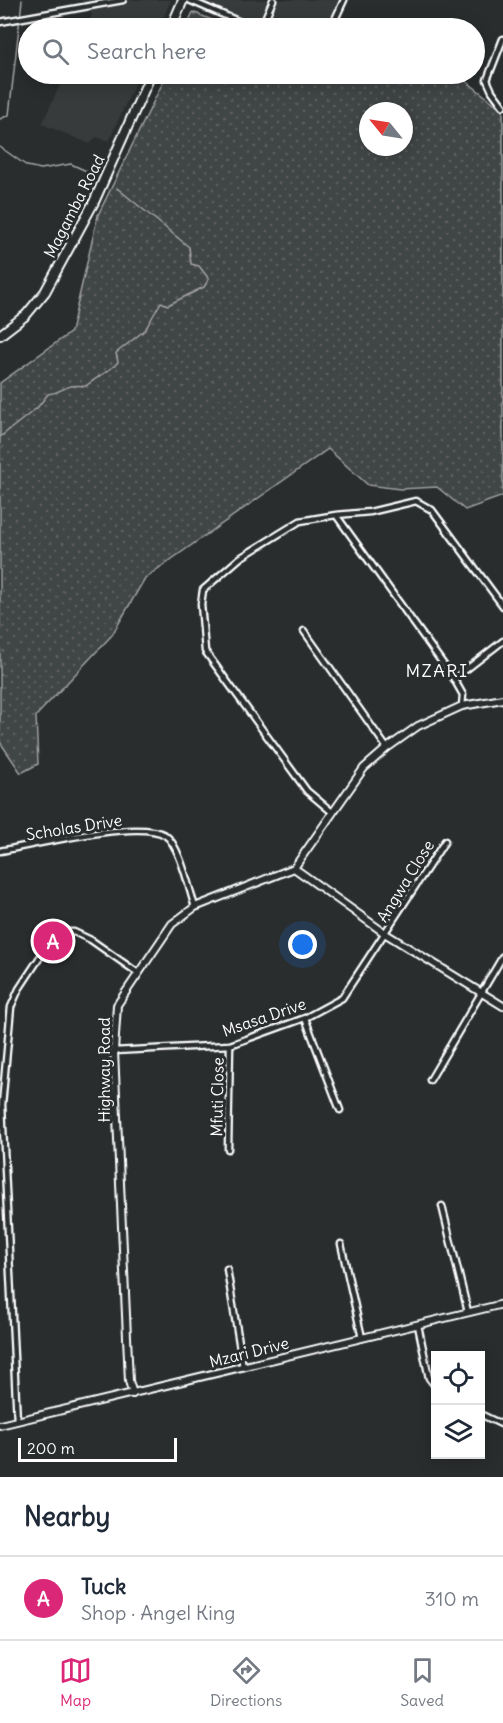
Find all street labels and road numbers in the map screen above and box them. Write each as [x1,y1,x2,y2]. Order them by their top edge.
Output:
street label: Magamba Road [39,151,109,261]
street label: Scholas Drive [25,810,123,844]
street label: Angwa Close [372,836,438,926]
street label: Msasa Drive [219,993,309,1041]
street label: Highway Road [94,1017,114,1123]
street label: Mfuti Close [206,1057,228,1137]
street label: Mzari Drive [207,1332,291,1372]

